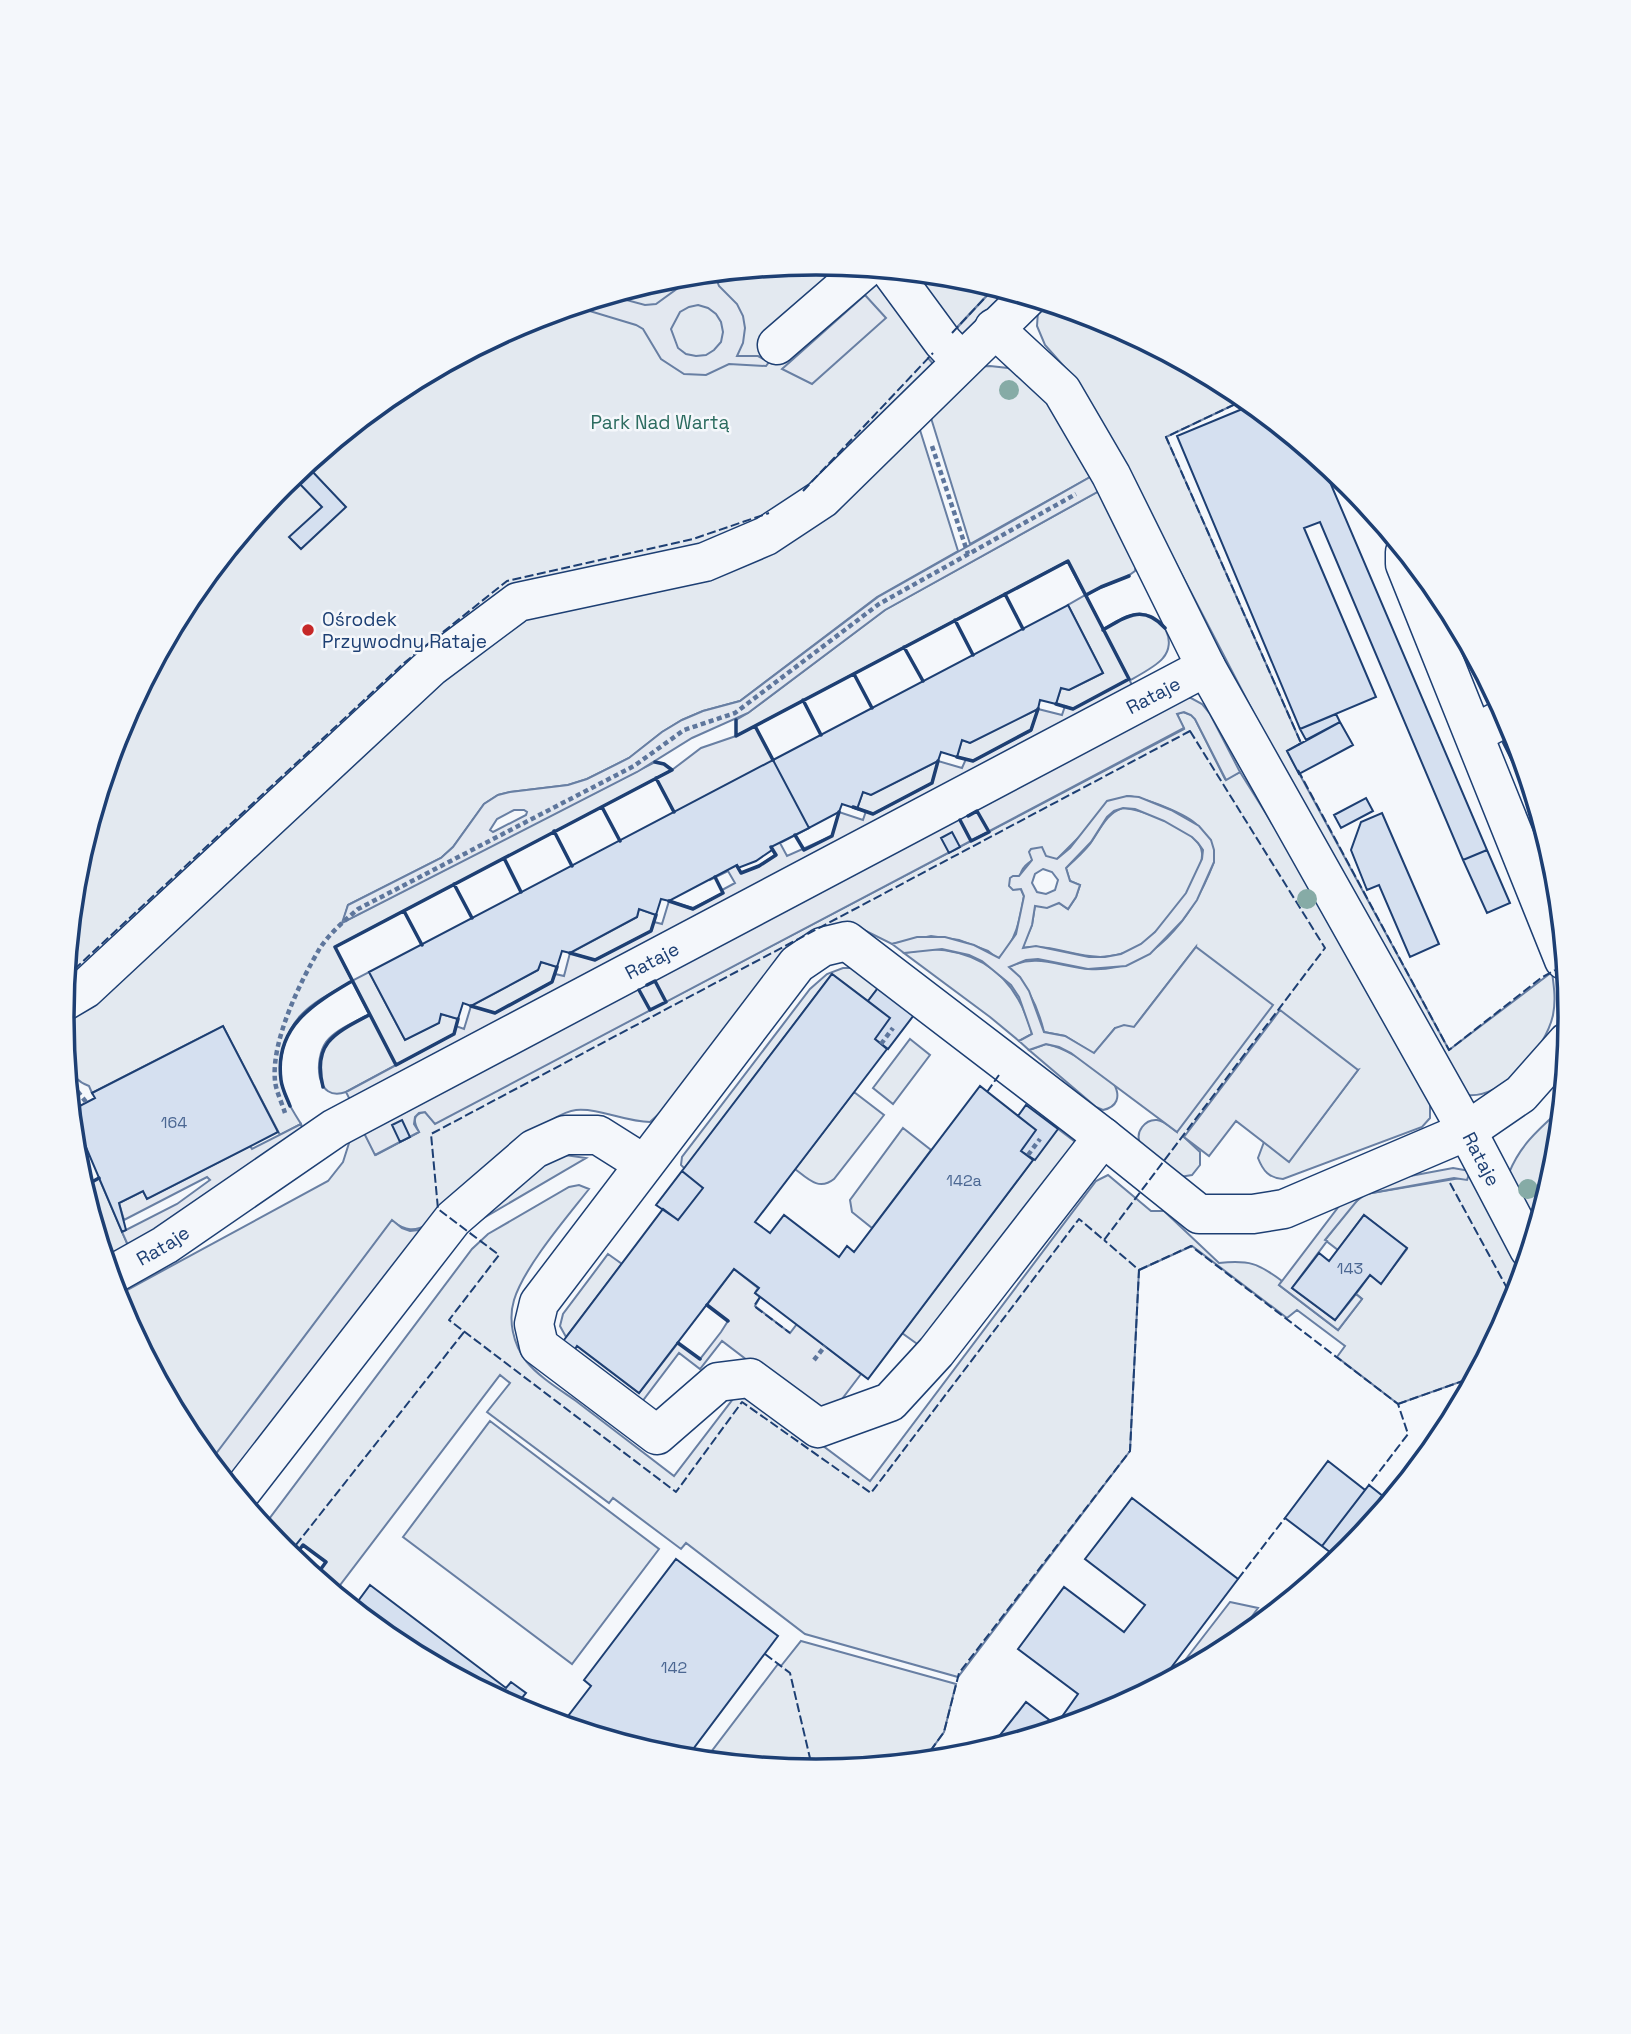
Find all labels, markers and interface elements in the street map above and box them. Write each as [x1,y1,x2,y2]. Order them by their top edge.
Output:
park label: Park Nad Wartą [591,410,729,435]
place label: Ośrodek Przywodny Rataje [322,607,487,654]
marker: Ośrodek Przywodny Rataje [300,622,316,638]
street label: Rataje [1122,670,1184,720]
street label: Rataje [620,936,683,985]
house number: 164 [161,1112,187,1133]
street label: Rataje [1457,1127,1506,1190]
house number: 142a [946,1170,982,1191]
street label: Rataje [132,1219,194,1271]
house number: 143 [1337,1258,1363,1279]
house number: 142 [661,1657,687,1678]

